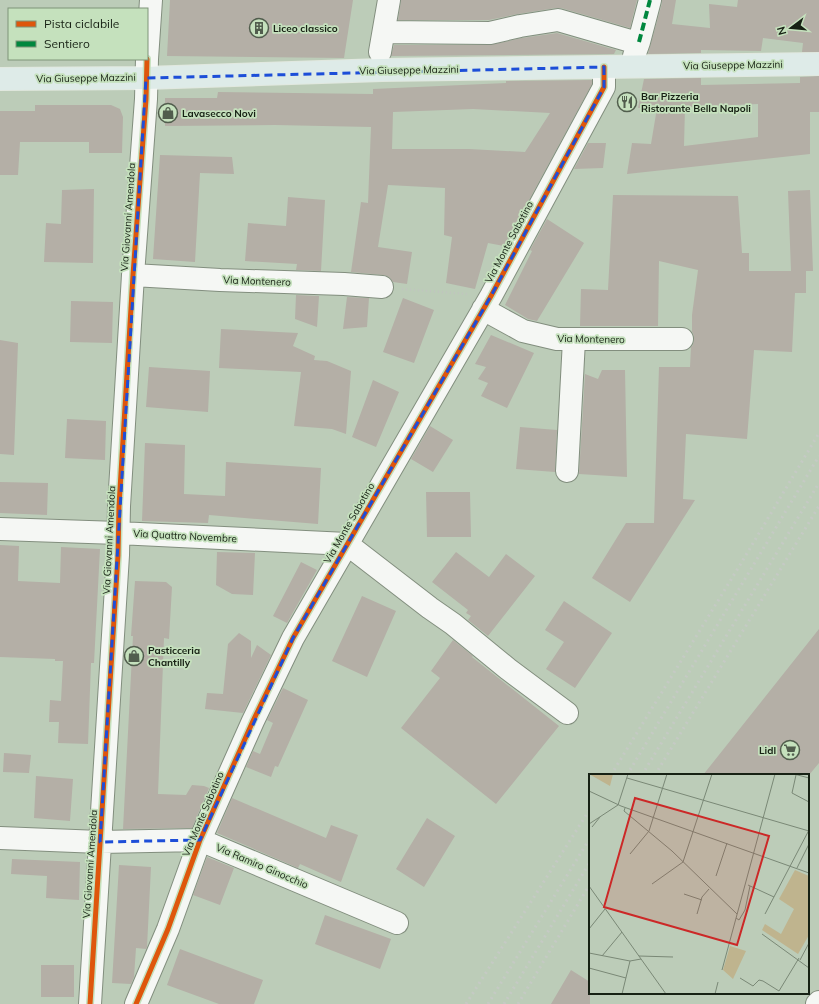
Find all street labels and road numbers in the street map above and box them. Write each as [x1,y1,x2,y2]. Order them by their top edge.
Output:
street label: Via Giuseppe Mazzini [683,58,783,72]
street label: Via Giuseppe Mazzini [359,63,459,77]
street label: Via Giuseppe Mazzini [36,71,136,85]
street label: Via Giovanni Amendola [118,162,138,272]
street label: Via Monte Sabotino [482,199,536,285]
street label: Via Montenero [223,273,291,289]
street label: Via Montenero [557,332,625,346]
street label: Via Monte Sabotino [321,480,378,566]
street label: Via Giovanni Amendola [100,485,118,595]
street label: Via Quattro Novembre [133,527,237,545]
street label: Via Monte Sabotino [179,769,227,858]
street label: Via Giovanni Amendola [80,809,100,919]
street label: Via Ramiro Ginocchio [214,841,310,891]

